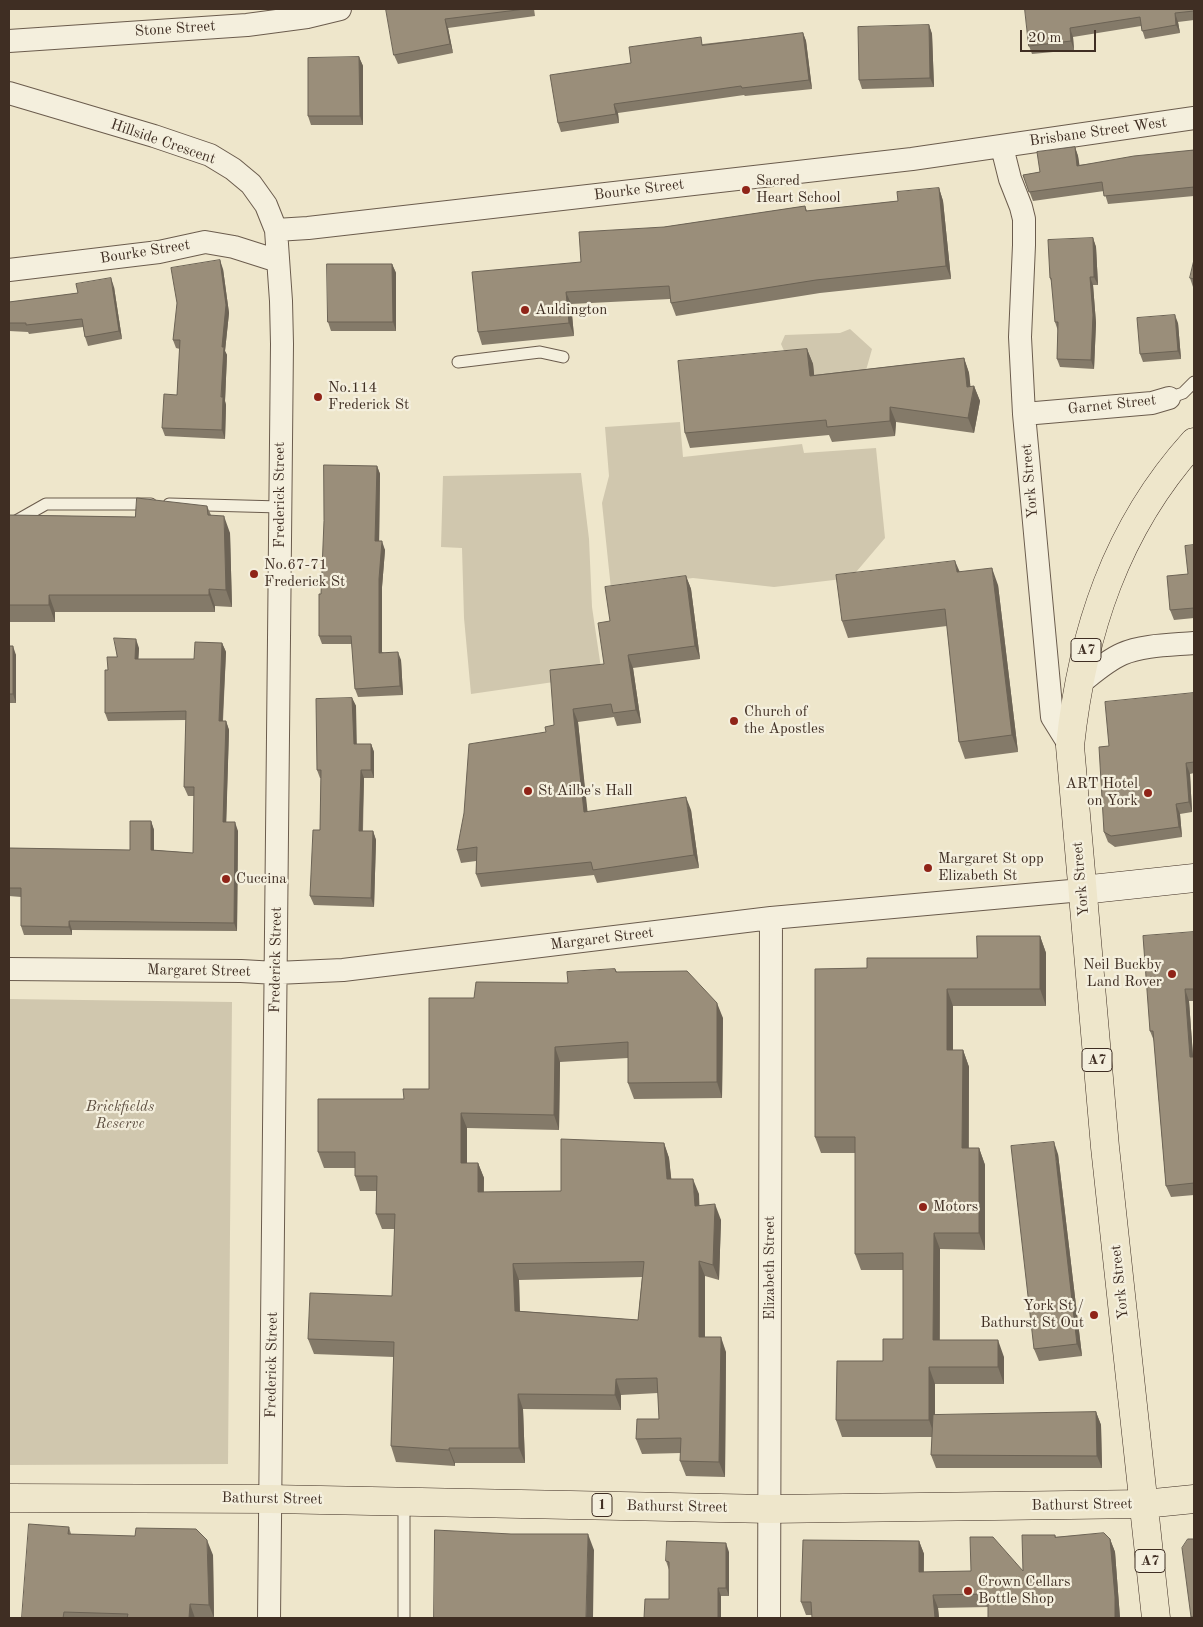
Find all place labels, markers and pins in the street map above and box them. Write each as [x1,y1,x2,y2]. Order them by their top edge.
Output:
place label: Sacred Heart School [756,172,841,207]
marker: Sacred Heart School [740,184,752,196]
place label: Auldington [535,301,607,319]
marker: Auldington [519,304,531,316]
place label: No.114 Frederick St [328,379,409,414]
marker: No.114 Frederick St [312,391,324,403]
place label: No.67-71 Frederick St [264,556,345,591]
marker: No.67-71 Frederick St [248,568,260,580]
place label: Church of the Apostles [744,703,824,738]
marker: Church of the Apostles [728,715,740,727]
place label: ART Hotel on York [1065,775,1138,810]
place label: St Ailbe's Hall [538,782,633,800]
marker: St Ailbe's Hall [522,785,534,797]
marker: ART Hotel on York [1142,787,1154,799]
place label: Margaret St opp Elizabeth St [938,850,1044,885]
marker: Margaret St opp Elizabeth St [922,862,934,874]
place label: Cuccina [236,870,287,888]
marker: Cuccina [220,873,232,885]
place label: Neil Buckby Land Rover [1083,956,1162,991]
marker: Neil Buckby Land Rover [1166,968,1178,980]
place label: Motors [933,1198,978,1216]
marker: Motors [917,1201,929,1213]
place label: York St / Bathurst St Out [980,1297,1084,1332]
marker: York St / Bathurst St Out [1088,1309,1100,1321]
place label: Crown Cellars Bottle Shop [978,1573,1070,1608]
marker: Crown Cellars Bottle Shop [962,1585,974,1597]

